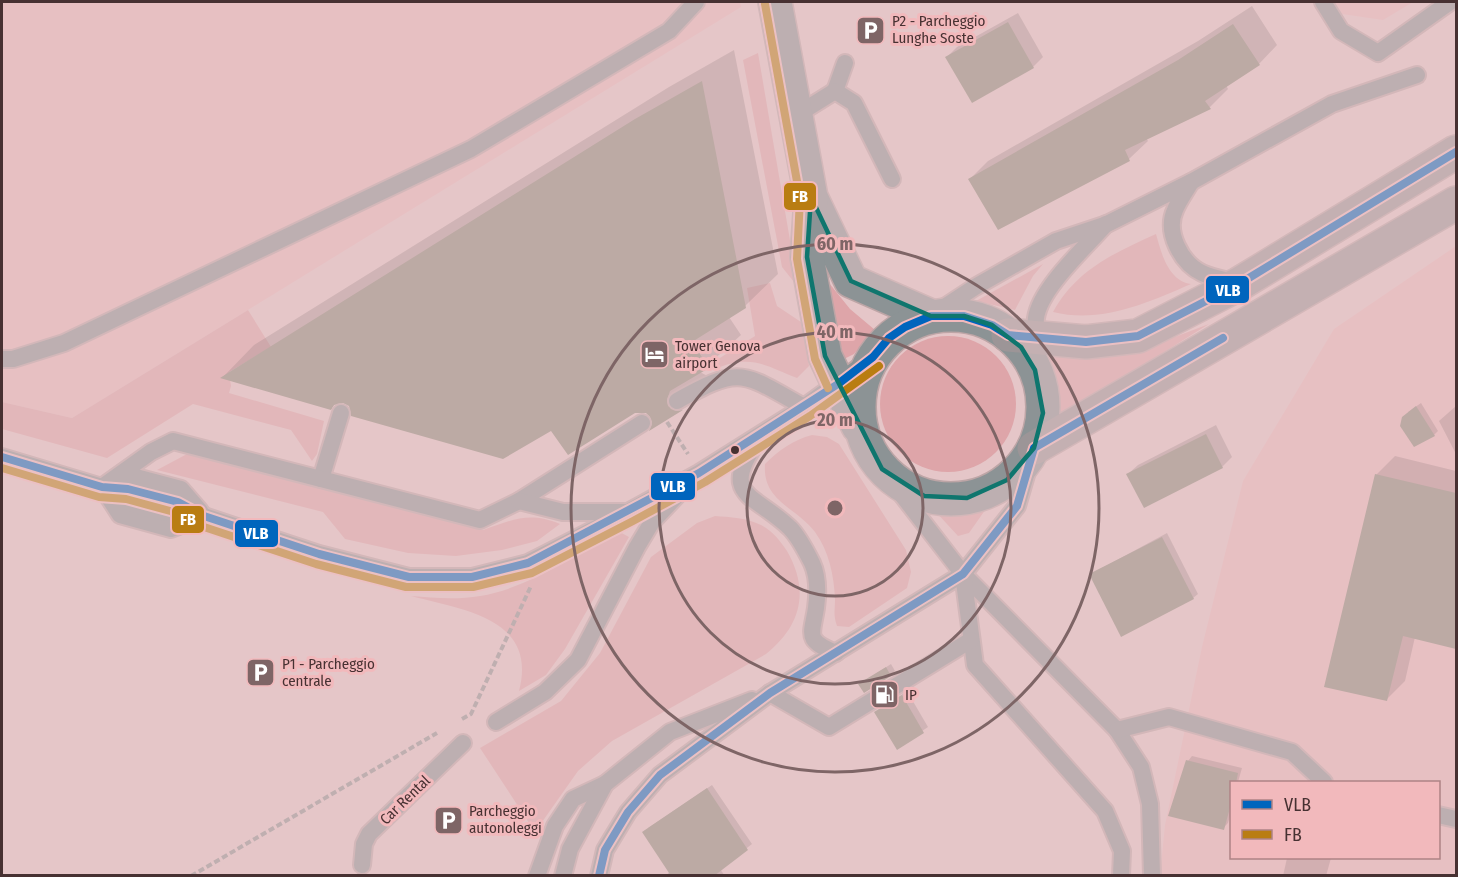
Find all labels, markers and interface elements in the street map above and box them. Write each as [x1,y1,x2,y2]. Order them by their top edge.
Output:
place label: P2 - Parcheggio Lunghe Soste [892,12,986,47]
parking icon: P2 - Parcheggio Lunghe Soste [855,14,887,46]
line badge: FB [783,182,817,211]
text: FB [792,187,808,206]
text: 60 m [817,233,853,255]
line badge: VLB [1205,275,1250,304]
text: VLB [1215,281,1240,300]
text: 40 m [817,321,853,343]
place label: Tower Genova airport [675,337,761,372]
hotel icon: Tower Genova airport [638,339,670,371]
text: 20 m [816,409,853,431]
unlabelled marker [729,444,741,456]
line badge: VLB [650,472,696,501]
text: VLB [660,477,685,496]
centre of rings [825,498,845,518]
line badge: FB [171,505,205,534]
text: FB [180,510,196,529]
line badge: VLB [234,519,279,548]
text: VLB [243,524,268,543]
place label: P1 - Parcheggio centrale [282,655,375,690]
parking icon: P1 - Parcheggio centrale [245,657,277,689]
fuel station icon: IP [868,679,900,711]
place label: IP [905,686,917,704]
street label: Car Rental [376,772,434,828]
legend [1230,781,1440,859]
text: VLB [1284,794,1311,816]
place label: Parcheggio autonoleggi [469,802,542,837]
parking icon: Parcheggio autonoleggi [432,804,464,836]
text: FB [1284,824,1302,846]

